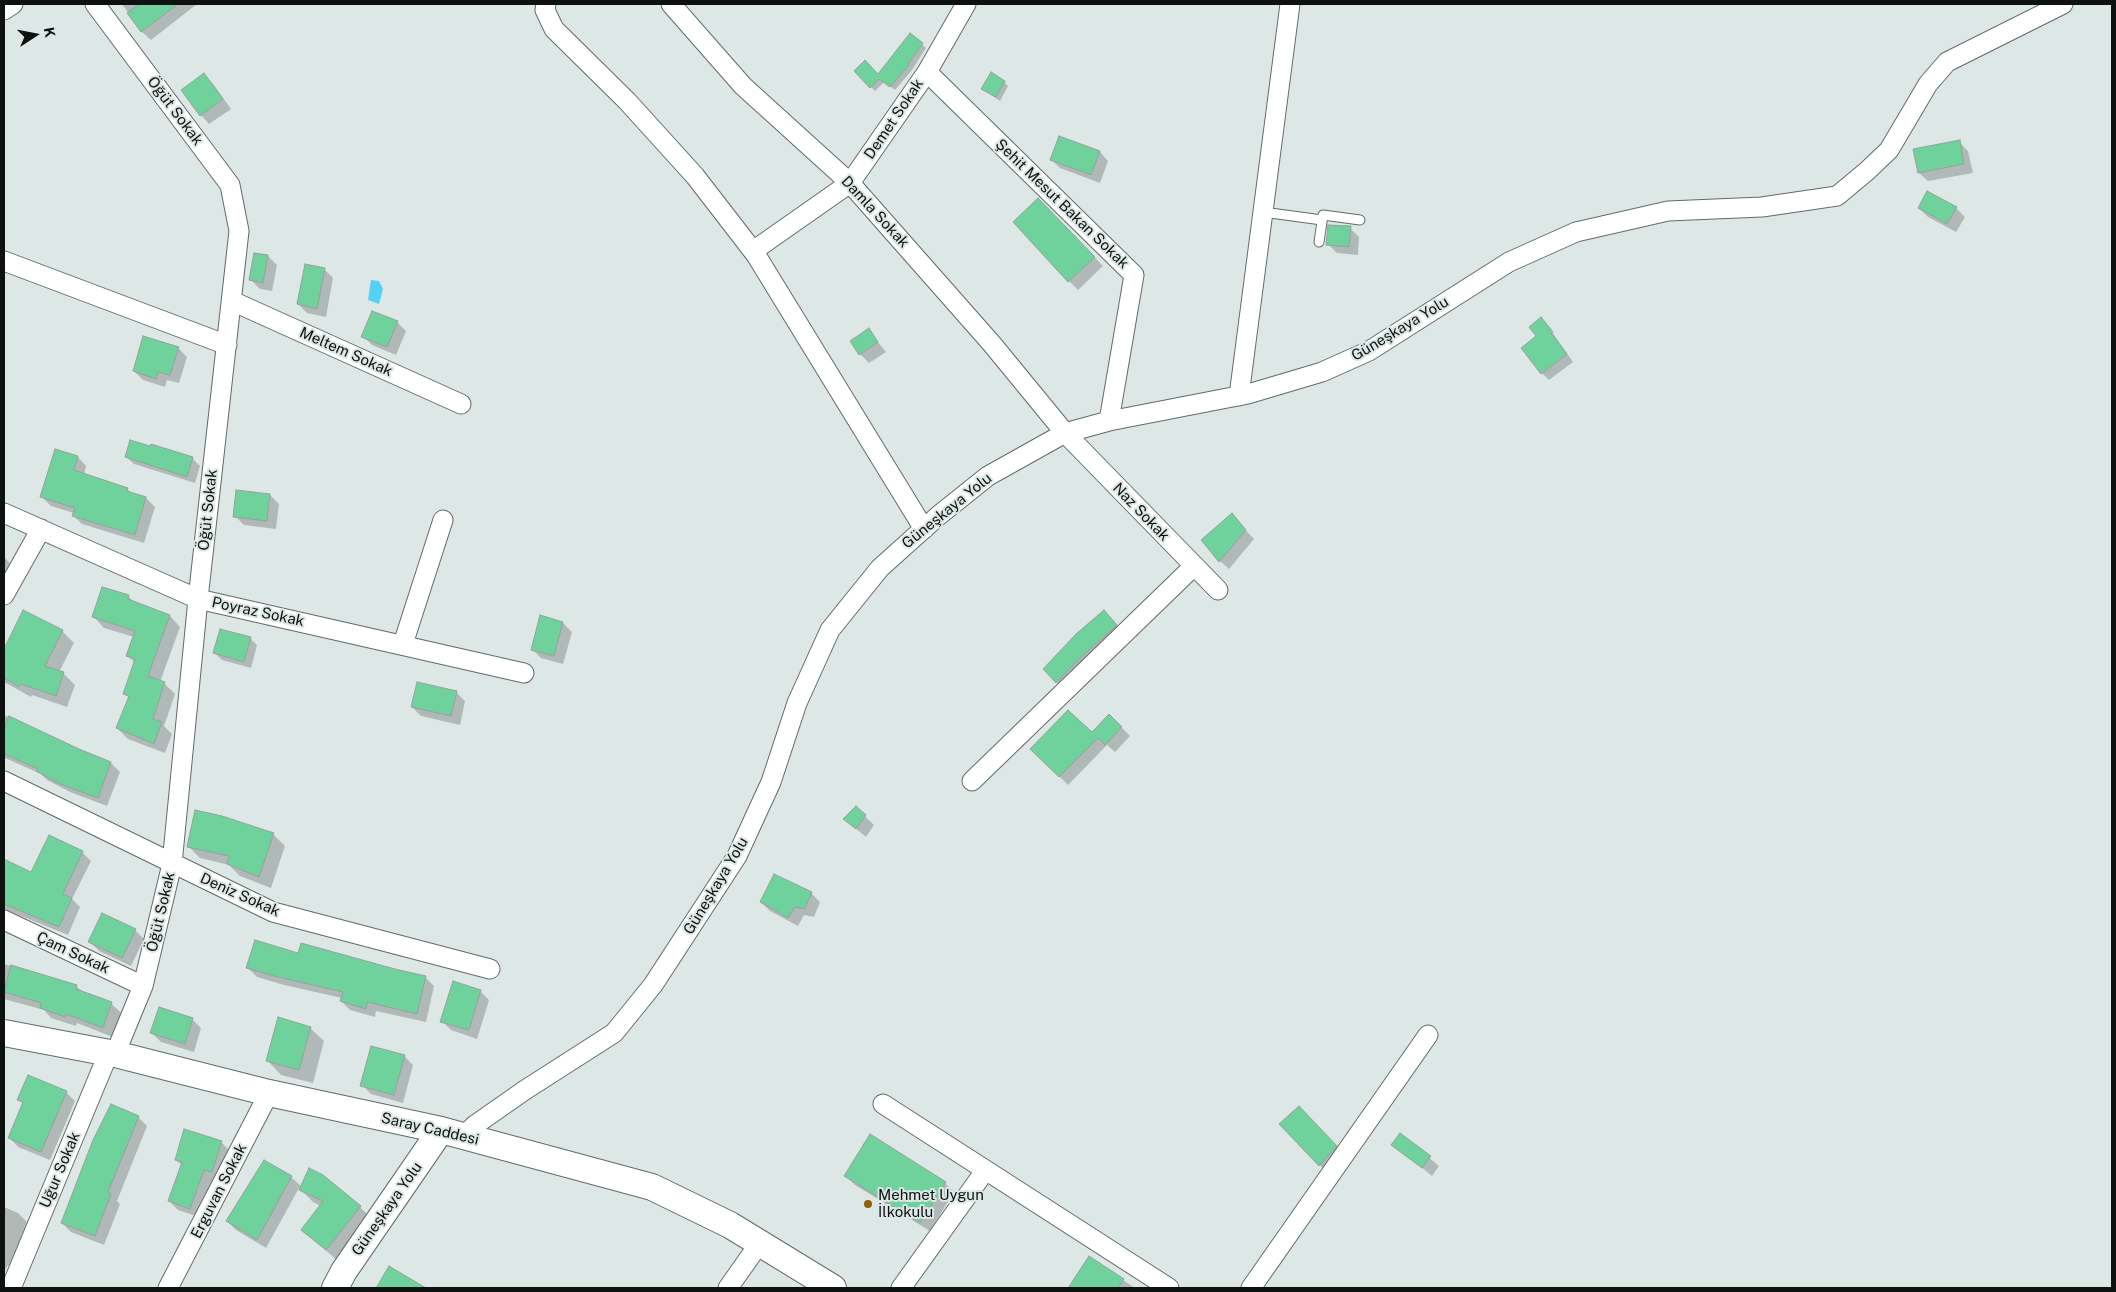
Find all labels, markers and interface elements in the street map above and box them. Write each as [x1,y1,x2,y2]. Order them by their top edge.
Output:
north arrow [10,10,60,60]
text: K [41,26,59,39]
street label: Öğüt Sokak [143,73,207,149]
street label: Demet Sokak [861,75,927,163]
street label: Şehit Mesut Bakan Sokak [992,136,1132,272]
street label: Damla Sokak [837,172,913,252]
street label: Güneşkaya Yolu [1348,293,1452,365]
street label: Meltem Sokak [297,323,395,381]
street label: Öğüt Sokak [195,468,221,552]
street label: Güneşkaya Yolu [899,469,995,553]
street label: Naz Sokak [1109,479,1173,545]
street label: Poyraz Sokak [210,593,306,631]
street label: Güneşkaya Yolu [680,834,752,938]
street label: Deniz Sokak [197,869,283,921]
street label: Öğüt Sokak [143,870,179,954]
street label: Çam Sokak [34,928,112,978]
street label: Saray Caddesi [379,1109,481,1149]
street label: Uğur Sokak [36,1129,84,1211]
street label: Erguvan Sokak [187,1141,251,1241]
street label: Güneşkaya Yolu [348,1159,426,1259]
place label: Mehmet Uygun İlkokulu [878,1186,984,1221]
marker: Mehmet Uygun İlkokulu [862,1198,874,1210]

